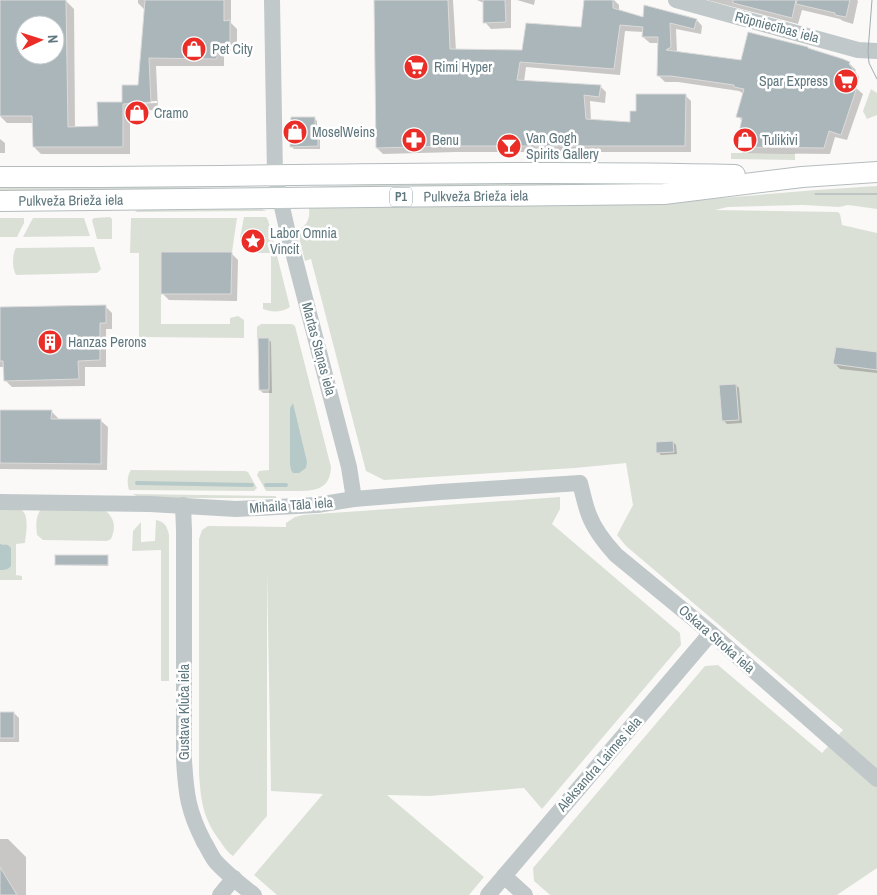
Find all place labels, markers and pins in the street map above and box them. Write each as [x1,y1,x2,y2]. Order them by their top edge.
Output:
shop icon: Pet City [181,36,207,62]
place label: Pet City [212,40,253,58]
supermarket icon: Rimi Hyper [403,54,429,80]
place label: Rimi Hyper [434,58,492,76]
supermarket icon: Spar Express [833,68,859,94]
place label: Spar Express [759,72,828,90]
shop icon: Cramo [124,100,150,126]
place label: Cramo [154,104,188,122]
shop icon: MoselWeins [282,119,308,145]
place label: MoselWeins [312,123,375,141]
pharmacy icon: Benu [401,127,427,153]
shop icon: Tulikivi [732,127,758,153]
place label: Van Gogh Spirits Gallery [526,129,599,163]
place label: Benu [432,131,459,149]
place label: Tulikivi [762,131,798,149]
bar icon: Van Gogh Spirits Gallery [496,133,522,159]
place label: Labor Omnia Vincit [270,224,338,258]
place icon: Labor Omnia Vincit [240,228,266,254]
building icon: Hanzas Perons [37,329,63,355]
place label: Hanzas Perons [68,333,147,351]

